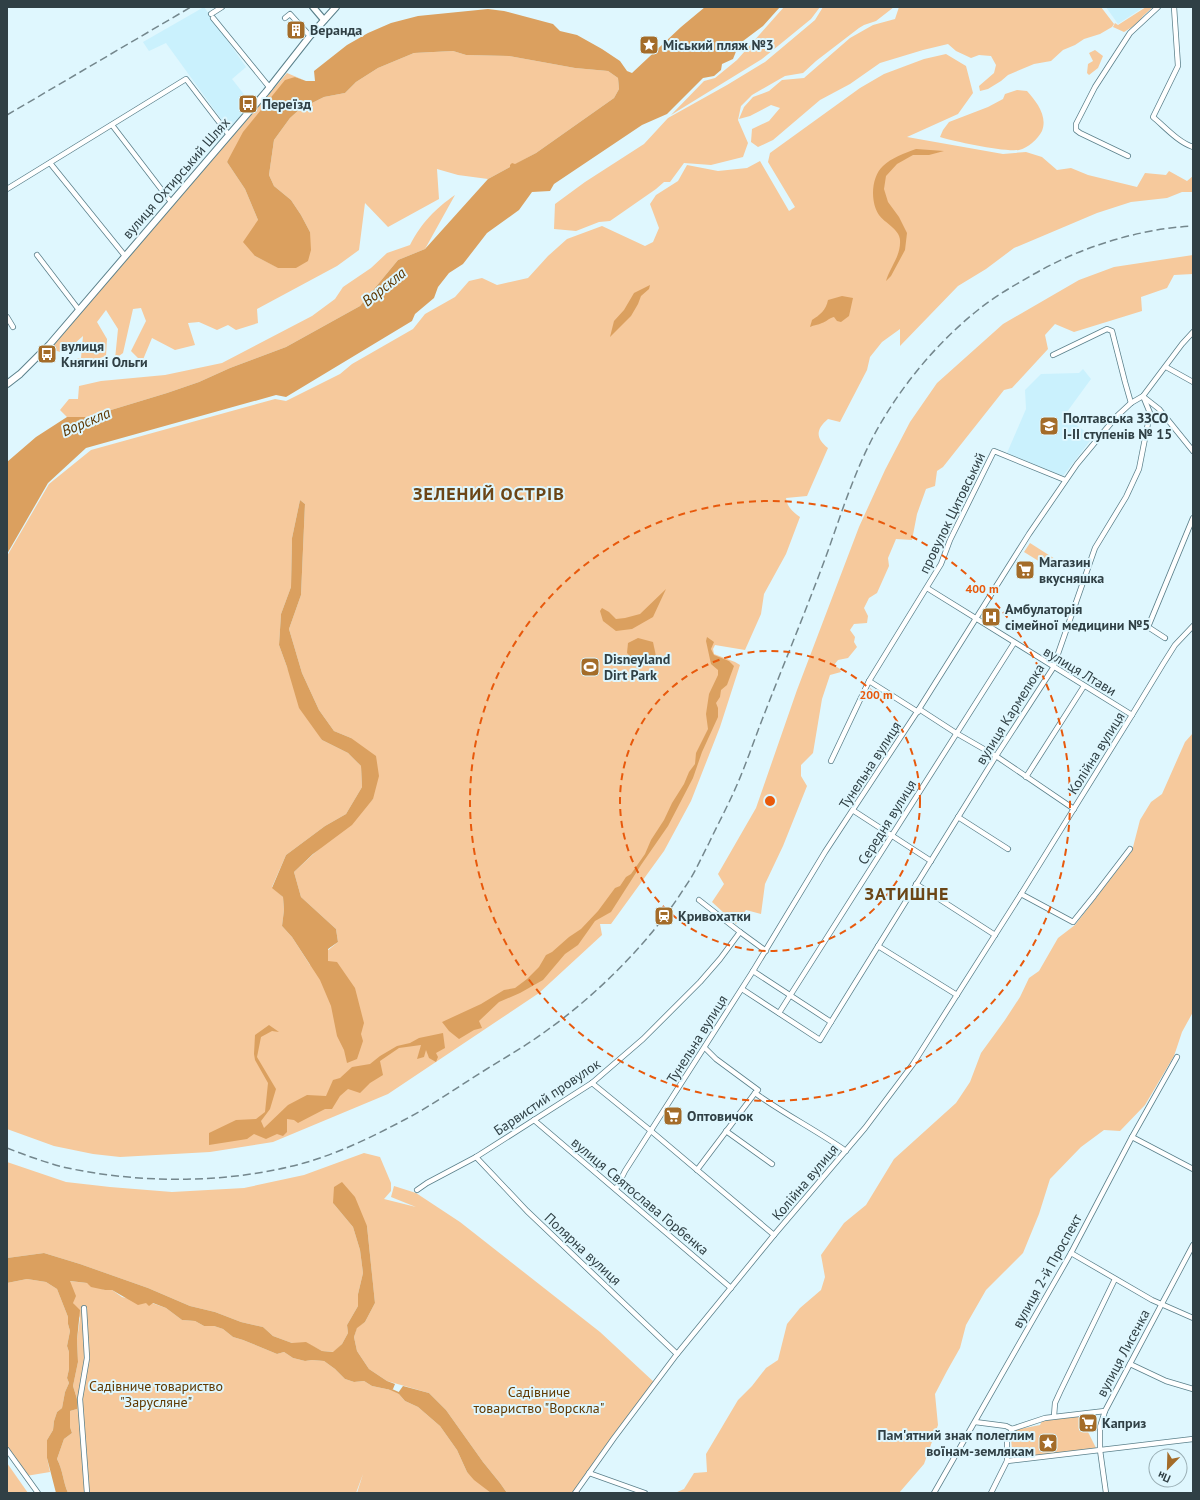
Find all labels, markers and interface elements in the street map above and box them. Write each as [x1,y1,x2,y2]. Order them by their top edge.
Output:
building icon: Веранда [285,19,307,41]
place label: Веранда [310,21,362,39]
place icon: Міський пляж №3 [638,34,660,56]
place label: Міський пляж №3 [663,36,774,54]
bus stop icon: Переїзд [237,93,259,115]
place label: Переїзд [262,95,311,113]
street label: вулиця Охтирський Шлях [118,114,234,242]
water label: Ворскла [358,263,410,310]
place label: вулиця Княгині Ольги [61,337,148,371]
bus stop icon: вулиця Княгині Ольги [36,343,58,365]
water label: Ворскла [59,403,114,440]
place label: Полтавська ЗЗСО І-ІІ ступенів № 15 [1063,409,1172,443]
school or university icon: Полтавська ЗЗСО І-ІІ ступенів № 15 [1038,415,1060,437]
street label: провулок Цитовський [915,449,989,577]
district label: ЗЕЛЕНИЙ ОСТРІВ [413,482,565,505]
place label: Магазин вкусняшка [1039,553,1104,587]
supermarket icon: Магазин вкусняшка [1014,559,1036,581]
text: 400 m [965,581,999,596]
place label: Амбулаторія сімейної медицини №5 [1005,600,1150,634]
hospital icon: Амбулаторія сімейної медицини №5 [980,606,1002,628]
street label: вулиця Лтави [1040,642,1120,700]
place label: Disneyland Dirt Park [604,650,670,684]
sports icon: Disneyland Dirt Park [579,656,601,678]
street label: вулиця Кармелюка [972,660,1048,768]
text: 200 m [859,687,893,702]
street label: Колійна вулиця [1063,708,1129,798]
street label: Тунельна вулиця [835,718,905,812]
street label: Середня вулиця [854,776,920,868]
centre of rings [763,794,777,808]
district label: ЗАТИШНЕ [865,882,949,905]
station icon: Кривохатки [653,905,675,927]
place label: Кривохатки [678,907,751,925]
street label: Тунельна вулиця [663,991,731,1087]
street label: Барвистий провулок [490,1055,604,1139]
supermarket icon: Оптовичок [662,1105,684,1127]
place label: Оптовичок [687,1107,753,1125]
street label: вулиця Святослава Горбенка [568,1133,712,1259]
street label: Колійна вулиця [768,1140,842,1224]
street label: Полярна вулиця [541,1209,625,1289]
street label: вулиця 2-й Проспект [1008,1210,1086,1331]
street label: вулиця Лисенка [1092,1306,1154,1400]
park label: Садівниче товариство "Зарусляне" [89,1377,223,1411]
park label: Садівниче товариство "Ворскла" [474,1383,604,1417]
supermarket icon: Каприз [1077,1412,1099,1434]
place label: Каприз [1102,1414,1146,1432]
place label: Пам'ятний знак полеглим воїнам-землякам [878,1426,1034,1460]
place icon: Пам'ятний знак полеглим воїнам-землякам [1037,1432,1059,1454]
north arrow [1148,1448,1188,1488]
text: Пн [1155,1468,1173,1486]

